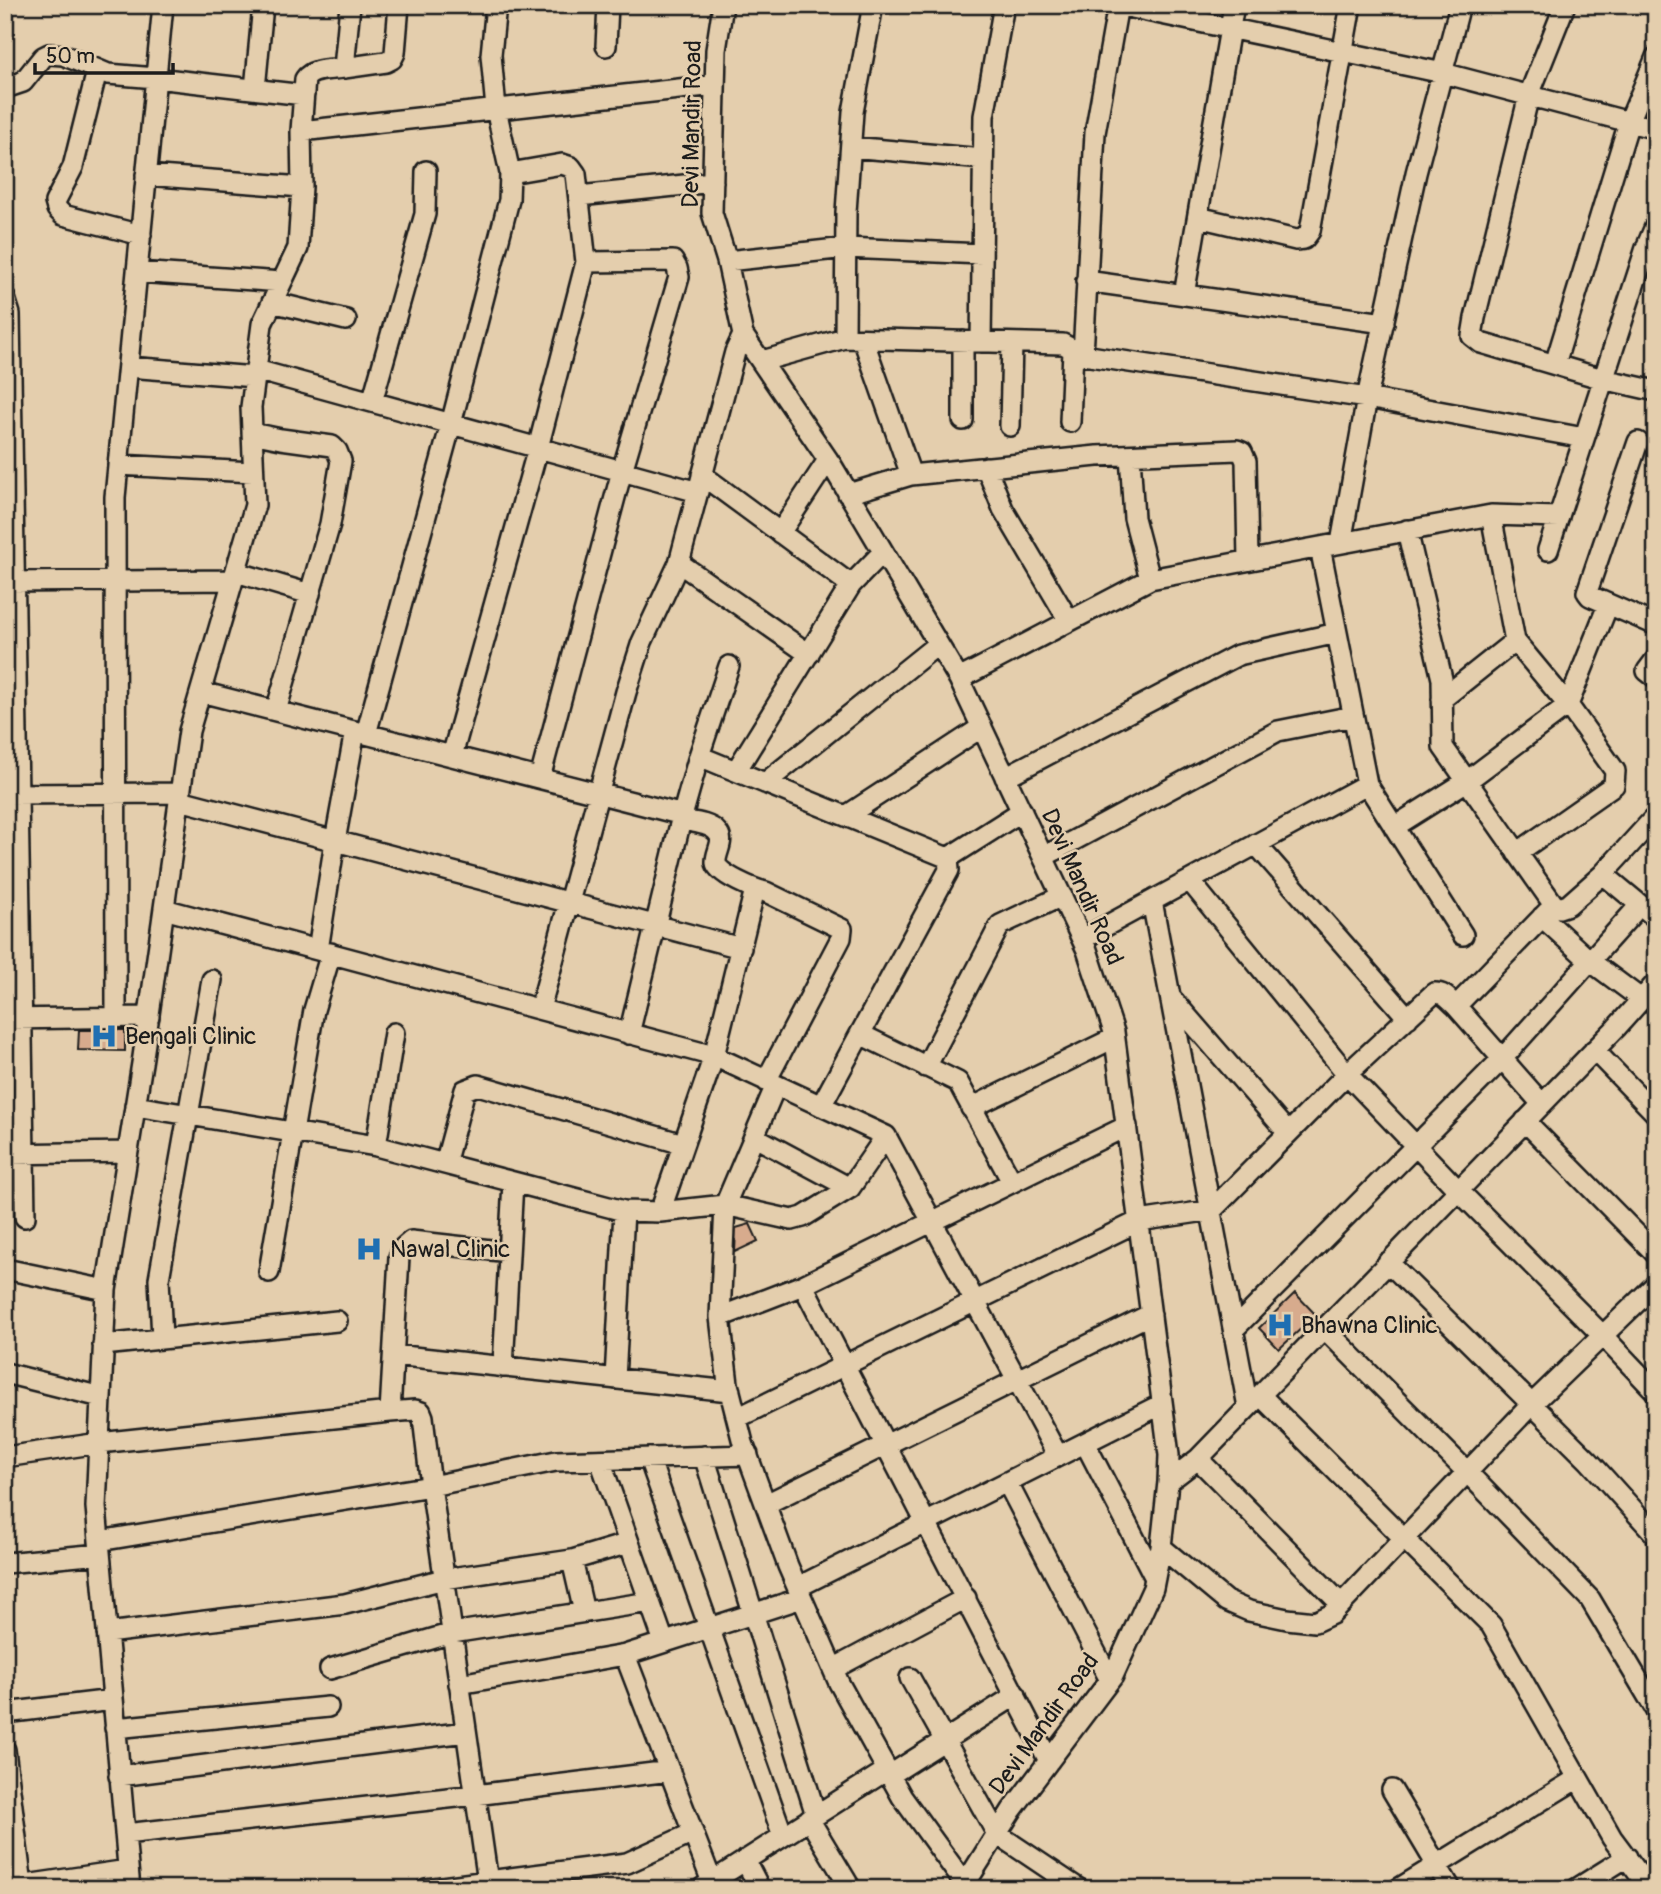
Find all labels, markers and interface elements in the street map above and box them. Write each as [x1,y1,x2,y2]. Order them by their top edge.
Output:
scale bar [35,32,173,76]
street label: Devi Mandir Road [676,40,708,208]
text: 50 m [46,43,95,70]
street label: Devi Mandir Road [1035,804,1129,970]
hospital icon: Bengali Clinic [89,1021,119,1051]
place label: Bengali Clinic [125,1022,257,1051]
hospital icon: Nawal Clinic [354,1234,384,1264]
place label: Nawal Clinic [390,1235,510,1264]
hospital icon: Bhawna Clinic [1265,1310,1295,1340]
place label: Bhawna Clinic [1301,1311,1438,1340]
street label: Devi Mandir Road [983,1648,1105,1800]

